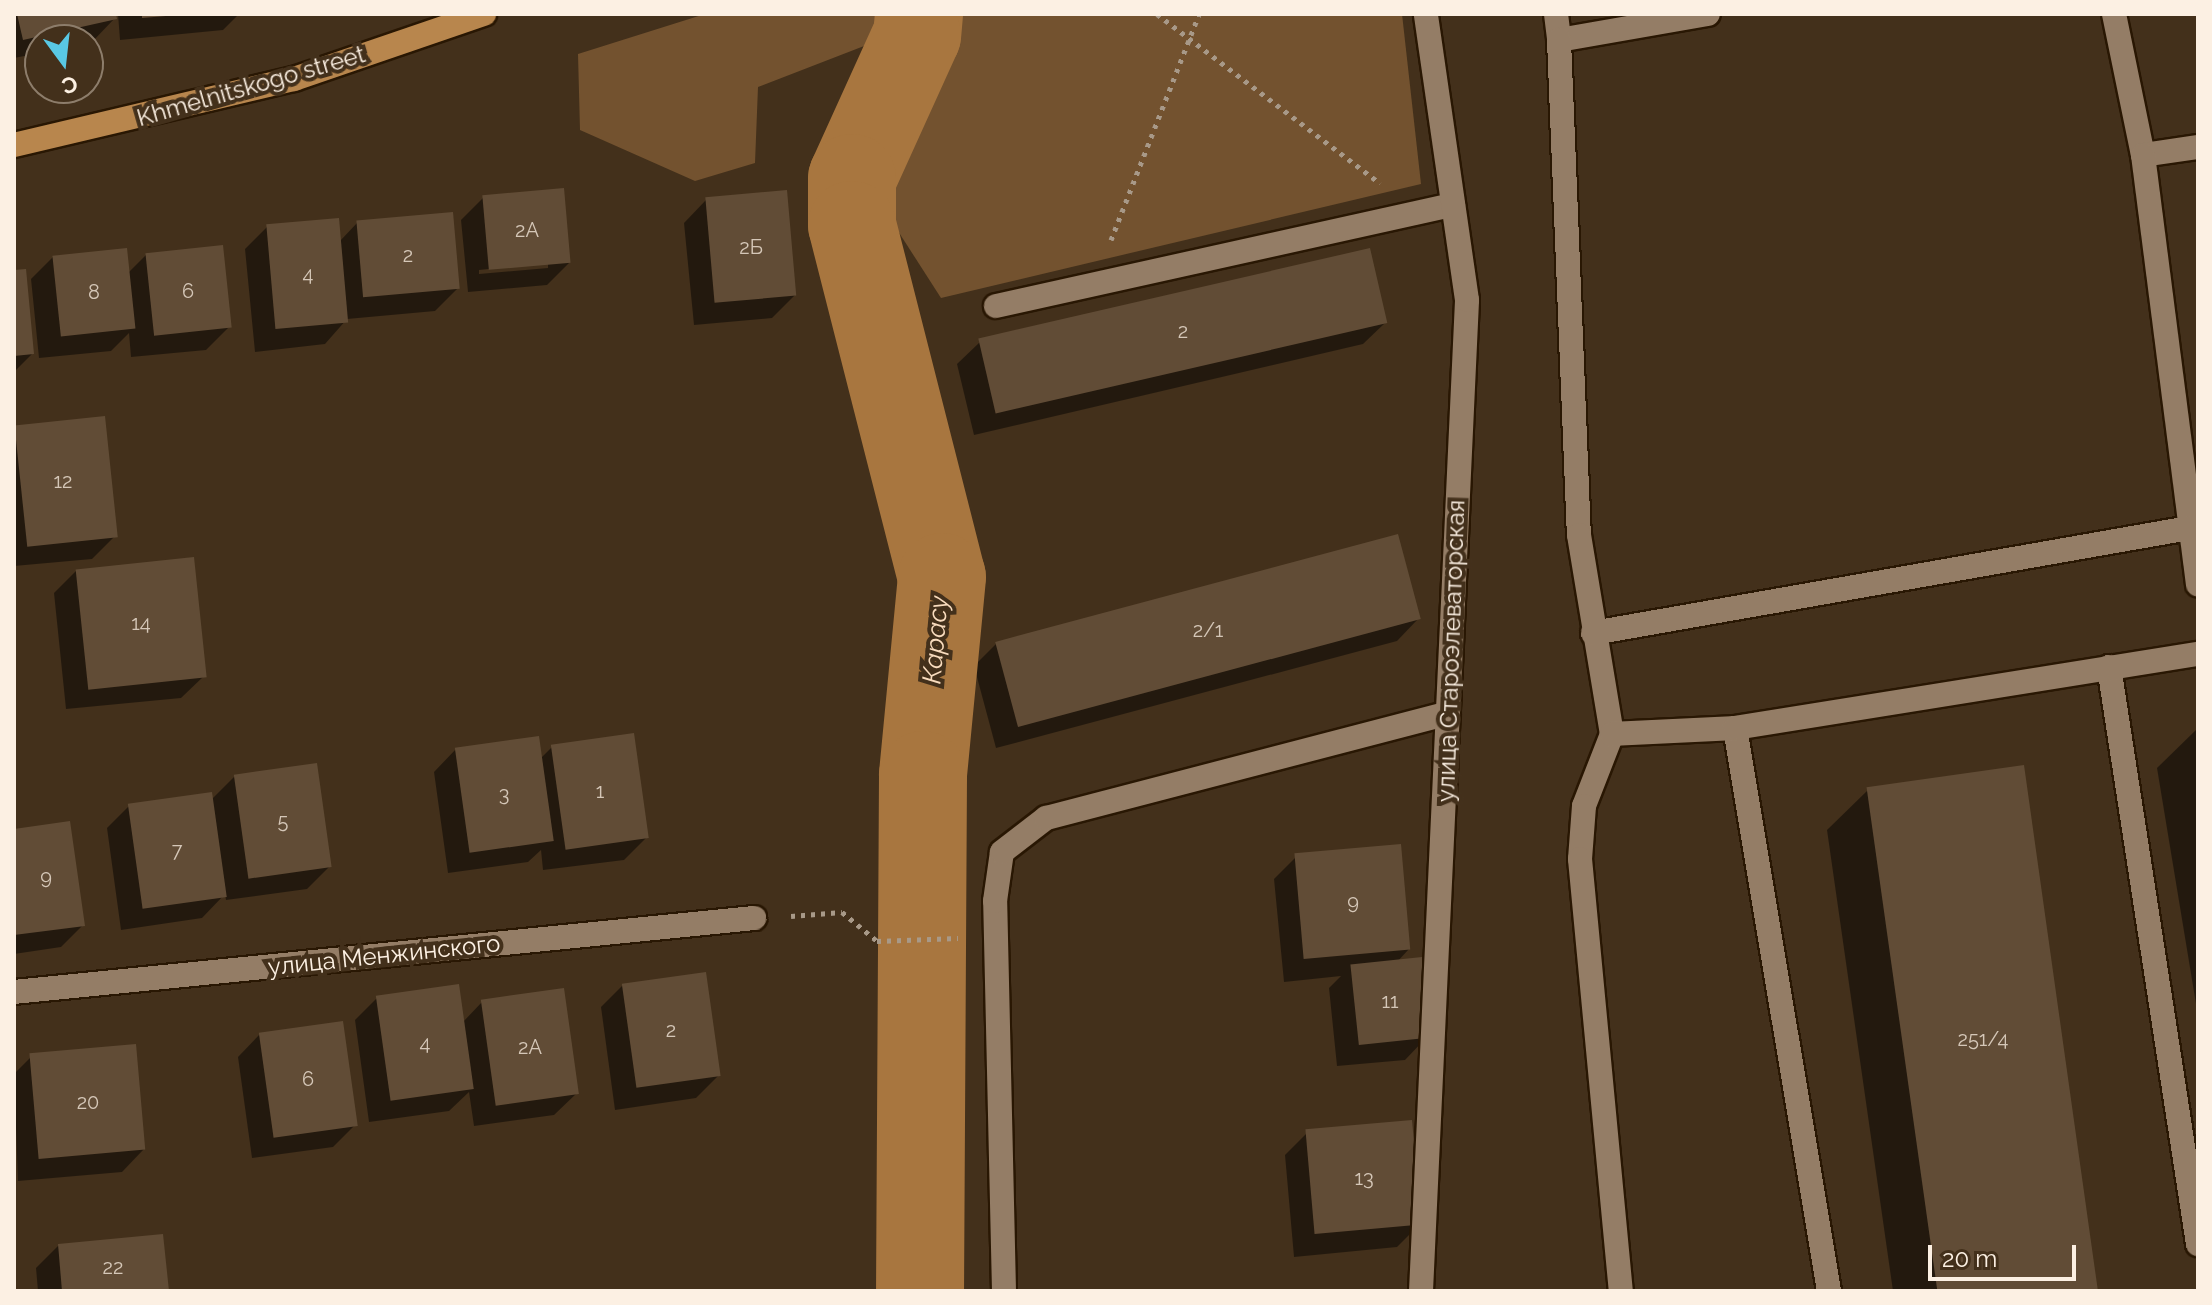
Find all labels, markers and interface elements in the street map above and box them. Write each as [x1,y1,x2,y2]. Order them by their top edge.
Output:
north arrow [24,24,104,104]
street label: Khmelnitskogo street [133,40,369,132]
text: С [59,71,80,100]
house number: 2А [515,218,539,242]
house number: 2Б [739,235,763,259]
house number: 2 [403,243,413,267]
house number: 4 [303,262,313,286]
house number: 6 [182,279,194,303]
house number: 8 [88,280,100,304]
house number: 2 [1178,319,1188,343]
house number: 12 [54,469,72,493]
street label: улица Староэлеваторская [1431,499,1471,803]
water label: Карасу [917,595,955,685]
house number: 14 [131,611,151,635]
house number: 2/1 [1193,618,1223,642]
house number: 1 [596,779,604,803]
house number: 3 [499,782,509,806]
house number: 5 [278,809,288,833]
house number: 7 [172,838,182,862]
house number: 9 [40,865,52,889]
house number: 9 [1347,890,1359,914]
street label: улица Менжинского [266,928,502,982]
house number: 11 [1381,989,1399,1013]
house number: 2 [666,1018,676,1042]
house number: 251/4 [1957,1027,2009,1051]
house number: 4 [420,1031,430,1055]
house number: 2А [518,1035,542,1059]
house number: 6 [302,1067,314,1091]
house number: 20 [77,1090,99,1114]
house number: 13 [1354,1166,1374,1190]
scale bar [1932,1229,2080,1279]
text: 20 m [1942,1244,1997,1273]
house number: 22 [103,1255,123,1279]

